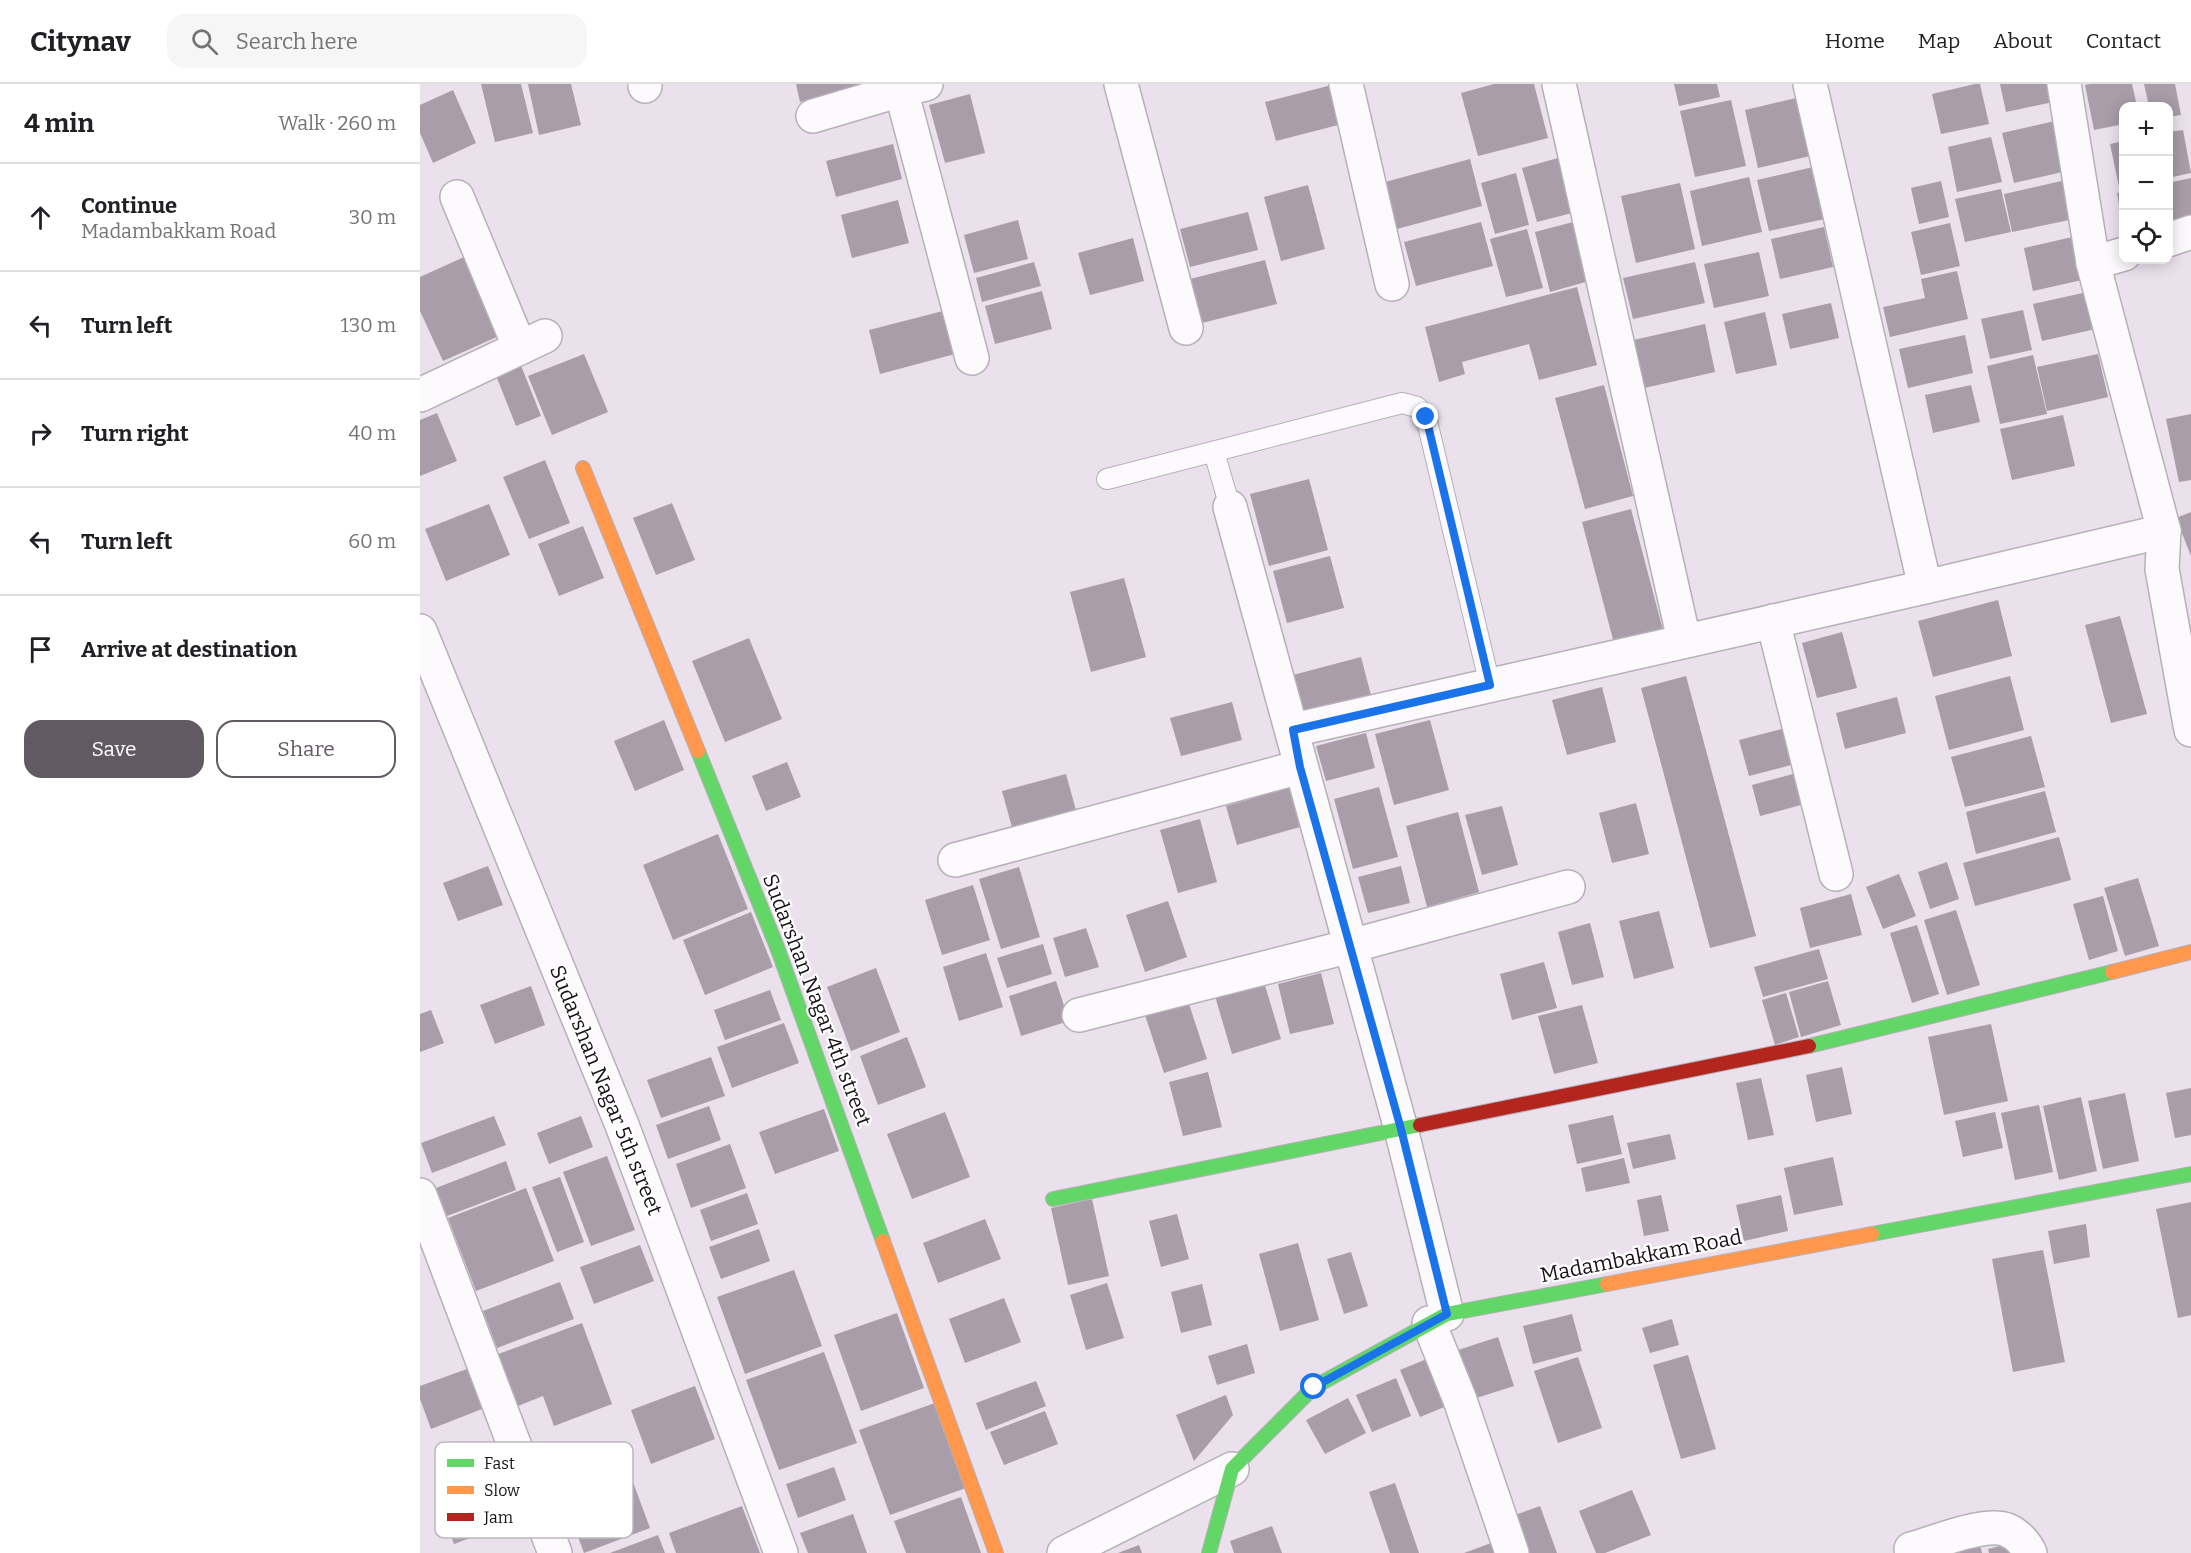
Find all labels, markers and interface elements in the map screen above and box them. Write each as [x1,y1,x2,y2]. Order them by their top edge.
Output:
search box [167,14,587,68]
text: Citynav [30,25,131,58]
icon: search [188,25,221,58]
text: Search here [236,28,358,55]
text: Home [1825,28,1885,54]
text: Map [1918,28,1960,54]
text: About [1993,28,2053,54]
text: Contact [2086,28,2161,54]
map controls [2119,102,2173,264]
button: + [2119,102,2173,156]
text: 4 min [24,108,94,139]
text: Walk · 260 m [278,111,396,135]
button: − [2119,156,2173,210]
text: Continue [81,192,177,219]
icon: ahead [24,201,57,234]
text: 30 m [349,205,396,229]
button: locate [2119,210,2173,264]
text: Madambakkam Road [81,219,276,243]
icon: left [24,309,57,342]
text: Turn left [81,312,173,339]
text: 130 m [341,313,396,337]
route end [1412,403,1438,429]
icon: right [24,417,57,450]
text: Turn right [81,420,189,447]
text: 40 m [348,421,396,445]
icon: left [24,525,57,558]
text: Turn left [81,528,173,555]
text: 60 m [348,529,396,553]
icon: arrive [24,633,57,666]
text: Arrive at destination [81,636,297,663]
button: Save [24,720,204,778]
button: Share [216,720,396,778]
street label: Sudarshan Nagar 4th street [757,870,877,1130]
street label: Sudarshan Nagar 5th street [544,961,668,1219]
street label: Madambakkam Road [1538,1224,1744,1288]
route start [1300,1373,1326,1399]
legend [435,1442,633,1538]
text: Fast [484,1454,515,1473]
text: Slow [484,1481,520,1500]
text: Jam [483,1508,513,1527]

